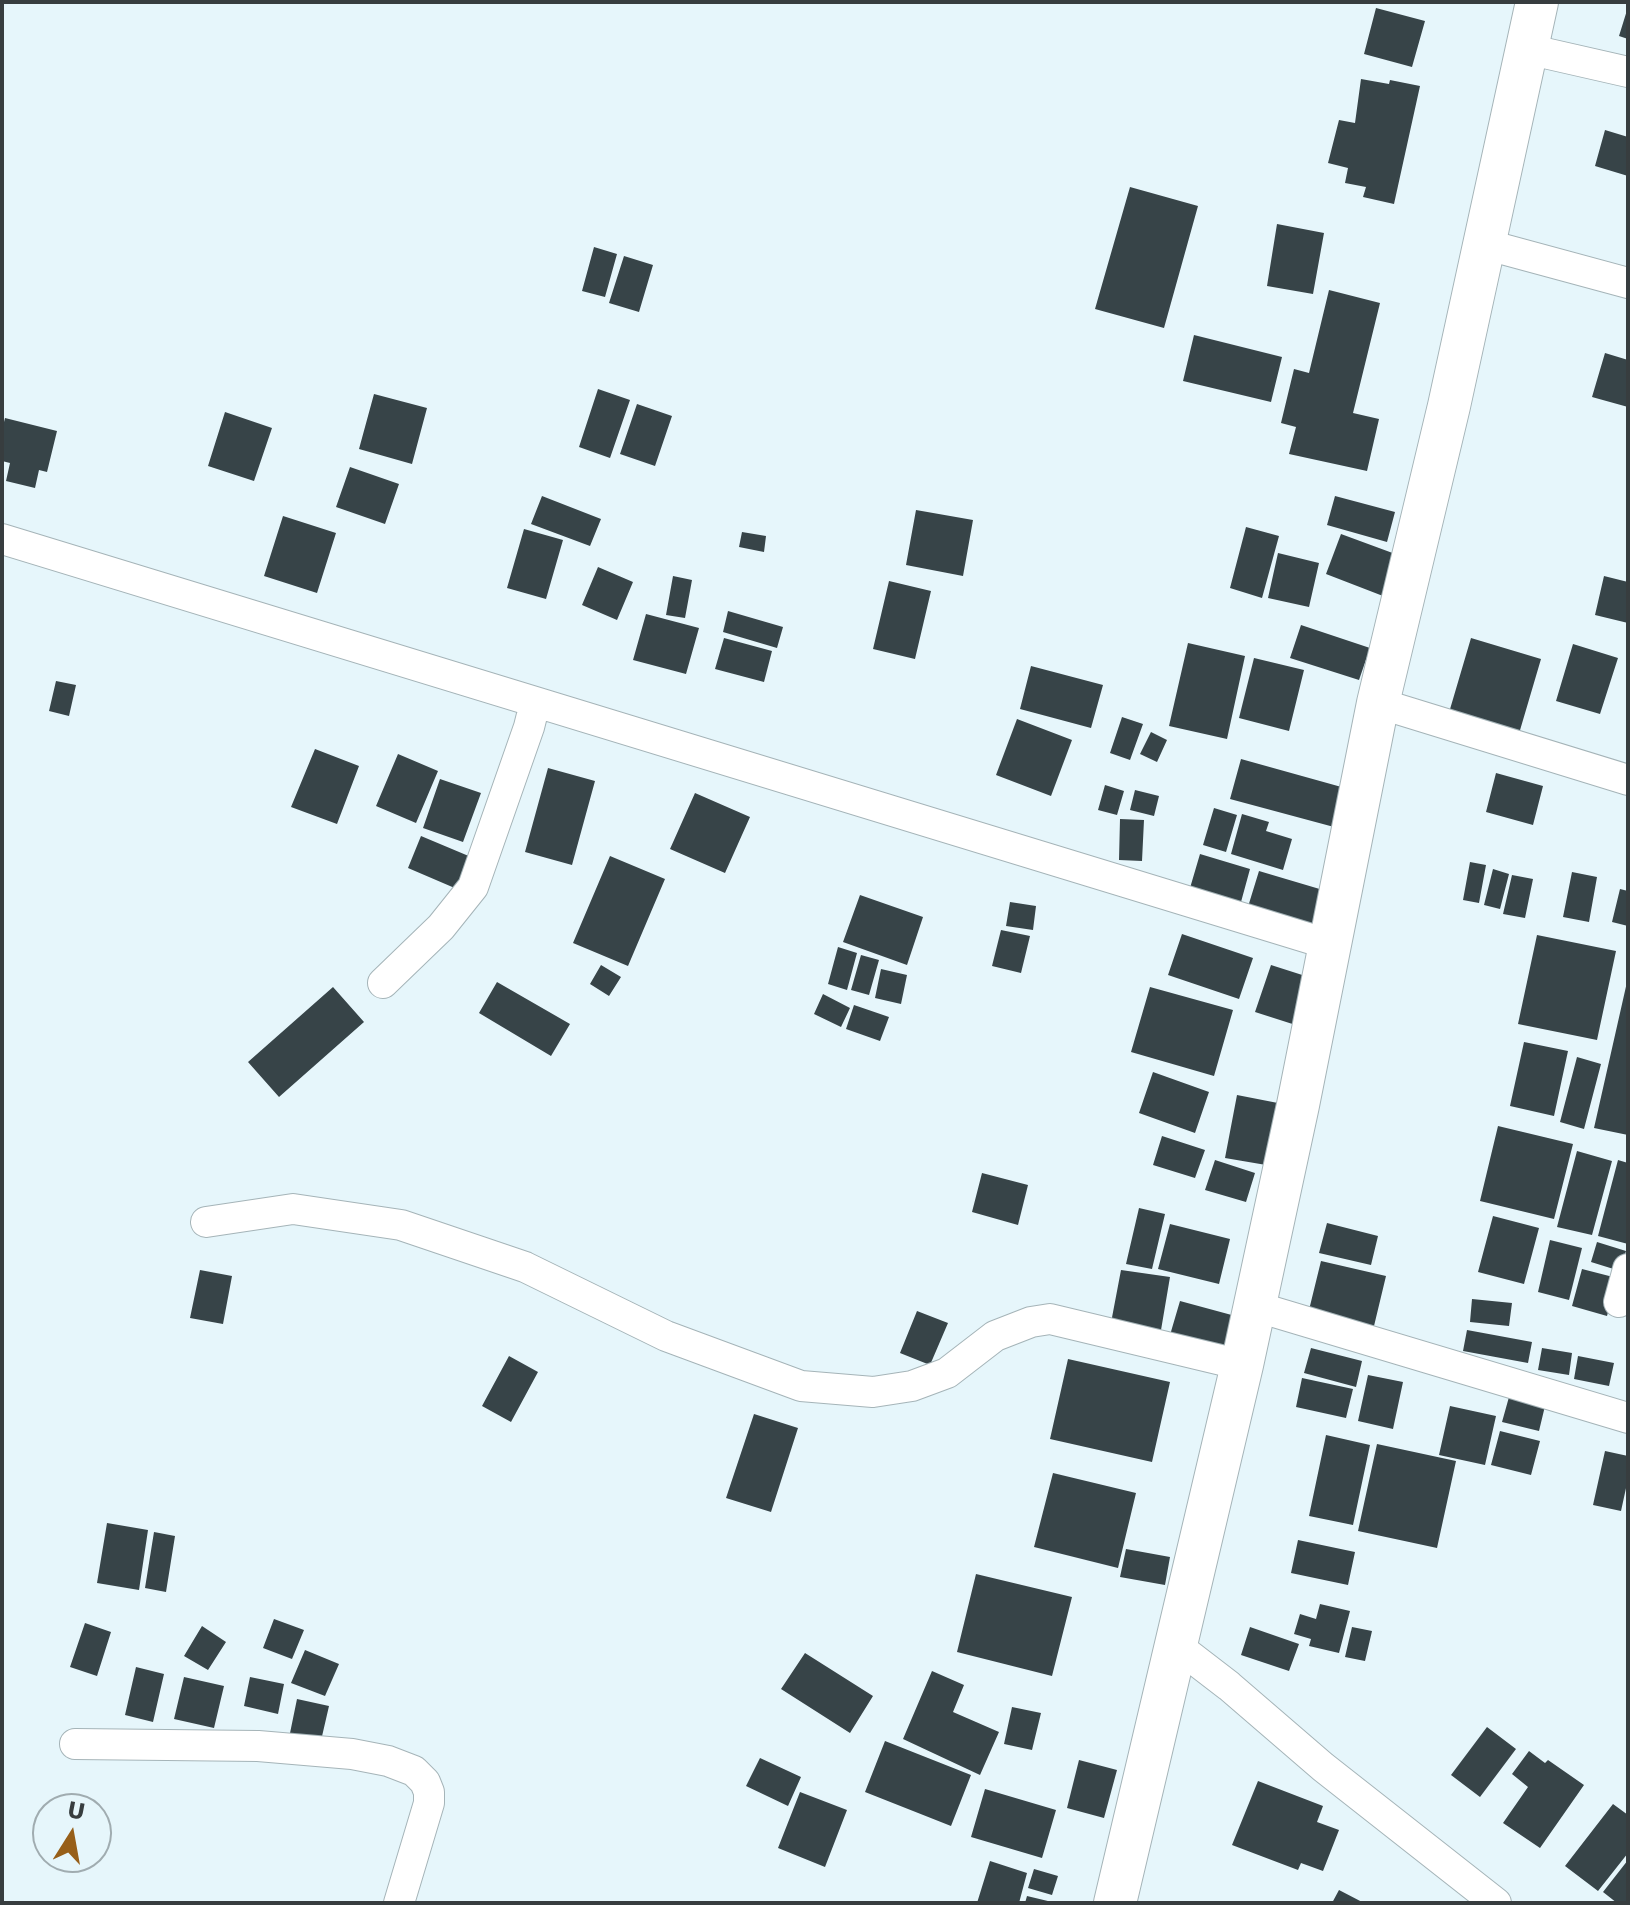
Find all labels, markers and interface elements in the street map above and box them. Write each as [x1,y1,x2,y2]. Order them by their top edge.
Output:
north arrow [32,1793,112,1873]
text: U [65,1797,87,1825]

